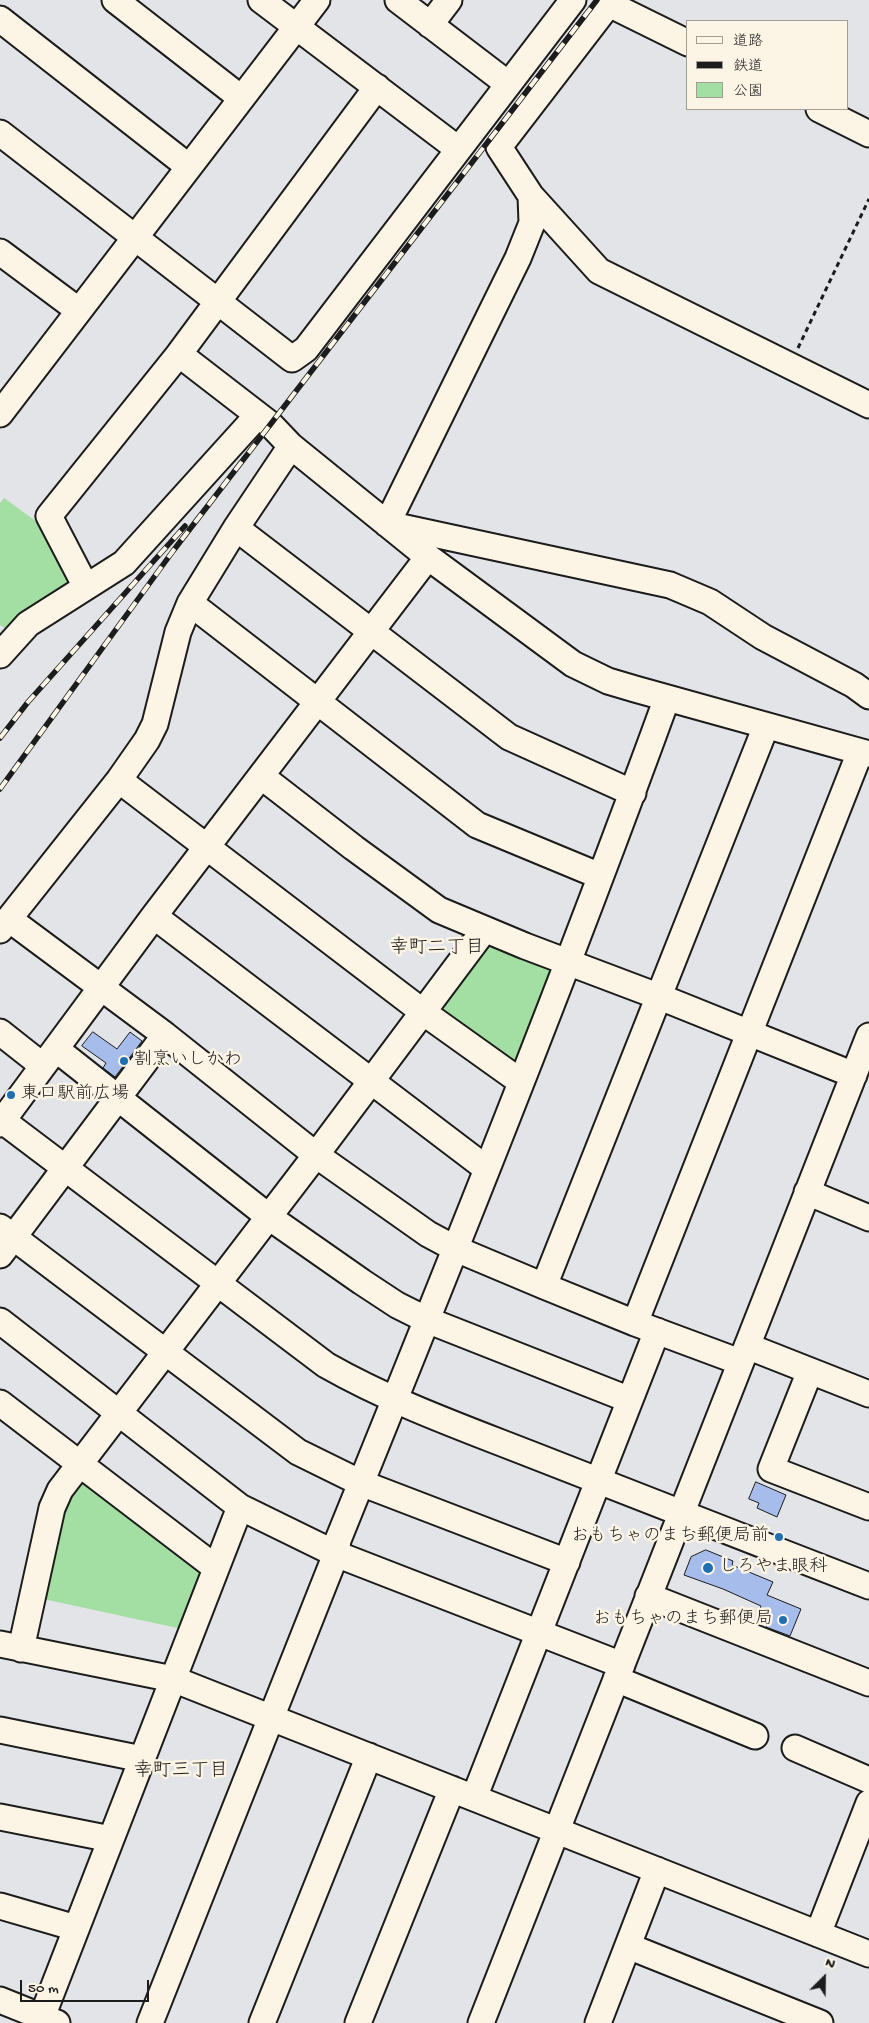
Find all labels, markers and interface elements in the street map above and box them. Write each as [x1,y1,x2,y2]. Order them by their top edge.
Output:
legend [686,20,849,110]
text: 道路 [733,33,763,51]
text: 鉄道 [733,58,763,76]
text: 公園 [733,83,763,101]
district label: 幸町二丁目 [390,938,484,960]
place label: 割烹いしかわ [134,1050,242,1072]
marker: 割烹いしかわ [118,1055,130,1067]
place label: 東口駅前広場 [21,1084,129,1106]
marker: 東口駅前広場 [5,1089,17,1101]
place label: おもちゃのまち郵便局前 [571,1526,769,1548]
marker: おもちゃのまち郵便局前 [773,1531,785,1543]
place label: しろやま眼科 [719,1557,827,1579]
marker: しろやま眼科 [701,1561,715,1575]
place label: おもちゃのまち郵便局 [593,1609,773,1631]
marker: おもちゃのまち郵便局 [777,1614,789,1626]
district label: 幸町三丁目 [134,1761,228,1783]
north arrow [799,1953,849,2003]
text: N [823,1954,838,1973]
scale bar [22,1970,151,2002]
text: 50 m [28,1980,59,1998]

